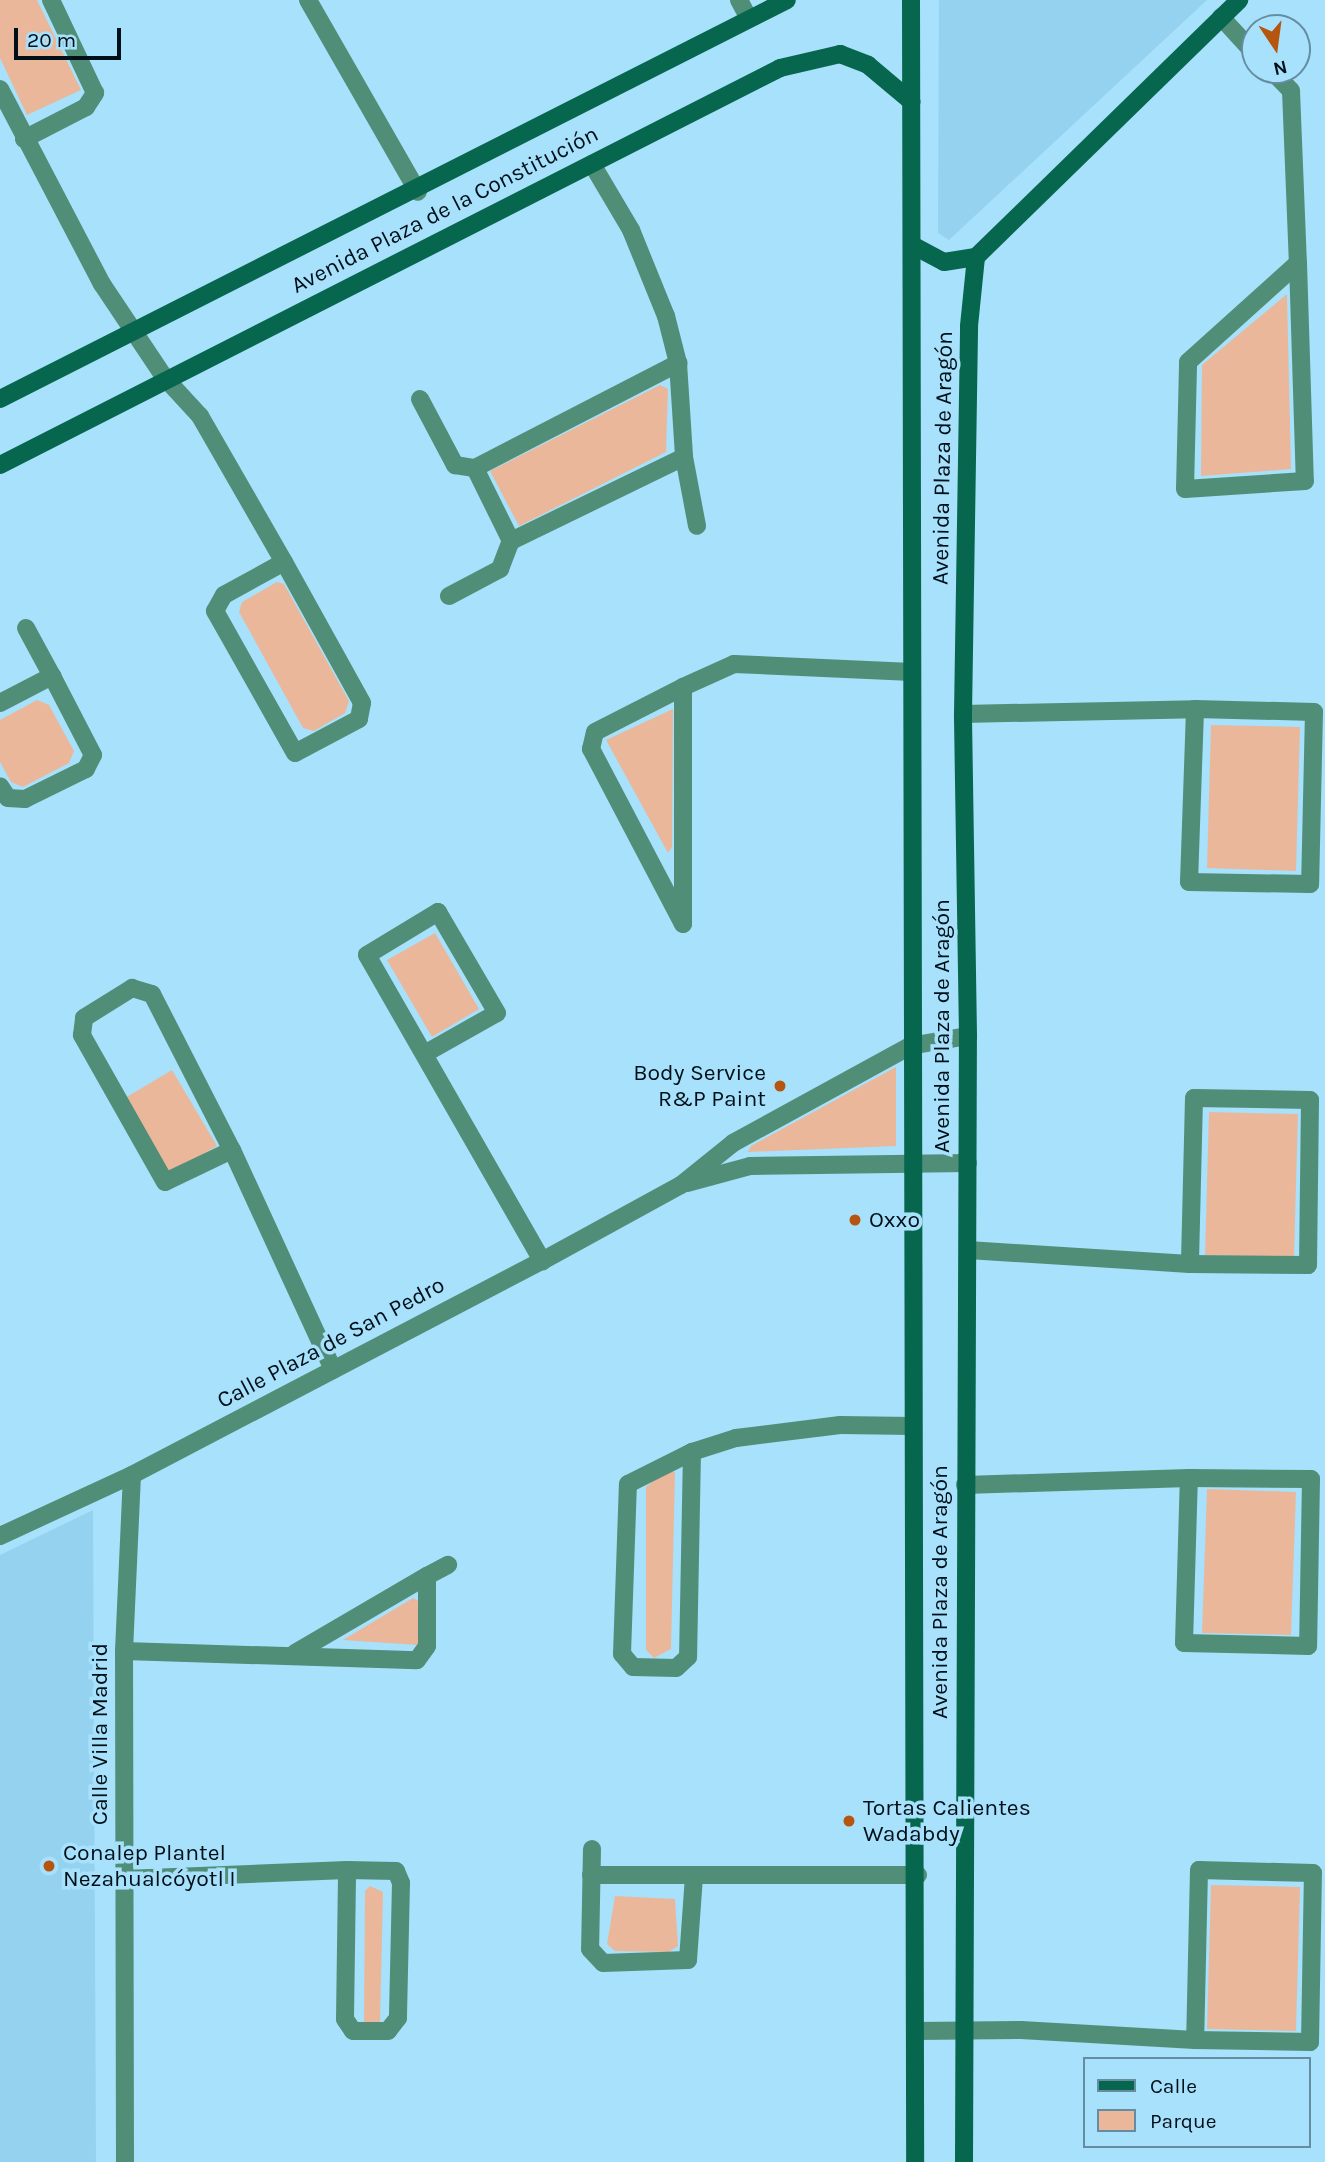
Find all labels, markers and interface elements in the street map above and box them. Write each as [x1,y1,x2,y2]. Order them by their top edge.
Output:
scale bar [18,14,124,58]
north arrow [1241,14,1311,84]
text: 20 m [27,28,76,52]
text: N [1271,55,1289,80]
street label: Avenida Plaza de la Constitución [287,120,603,300]
street label: Avenida Plaza de Aragón [927,331,959,585]
street label: Avenida Plaza de Aragón [928,899,956,1153]
place label: Body Service R&P Paint [633,1059,766,1113]
marker: Body Service R&P Paint [772,1078,788,1094]
place label: Oxxo [869,1206,920,1234]
marker: Oxxo [847,1212,863,1228]
street label: Calle Plaza de San Pedro [213,1271,449,1415]
street label: Avenida Plaza de Aragón [926,1465,954,1719]
street label: Calle Villa Madrid [86,1643,114,1825]
place label: Tortas Calientes Wadabdy [863,1794,1031,1848]
marker: Tortas Calientes Wadabdy [841,1813,857,1829]
place label: Conalep Plantel Nezahualcóyotl I [63,1839,236,1893]
marker: Conalep Plantel Nezahualcóyotl I [41,1858,57,1874]
legend [1084,2057,1311,2148]
text: Calle [1150,2074,1197,2098]
text: Parque [1150,2109,1217,2133]

